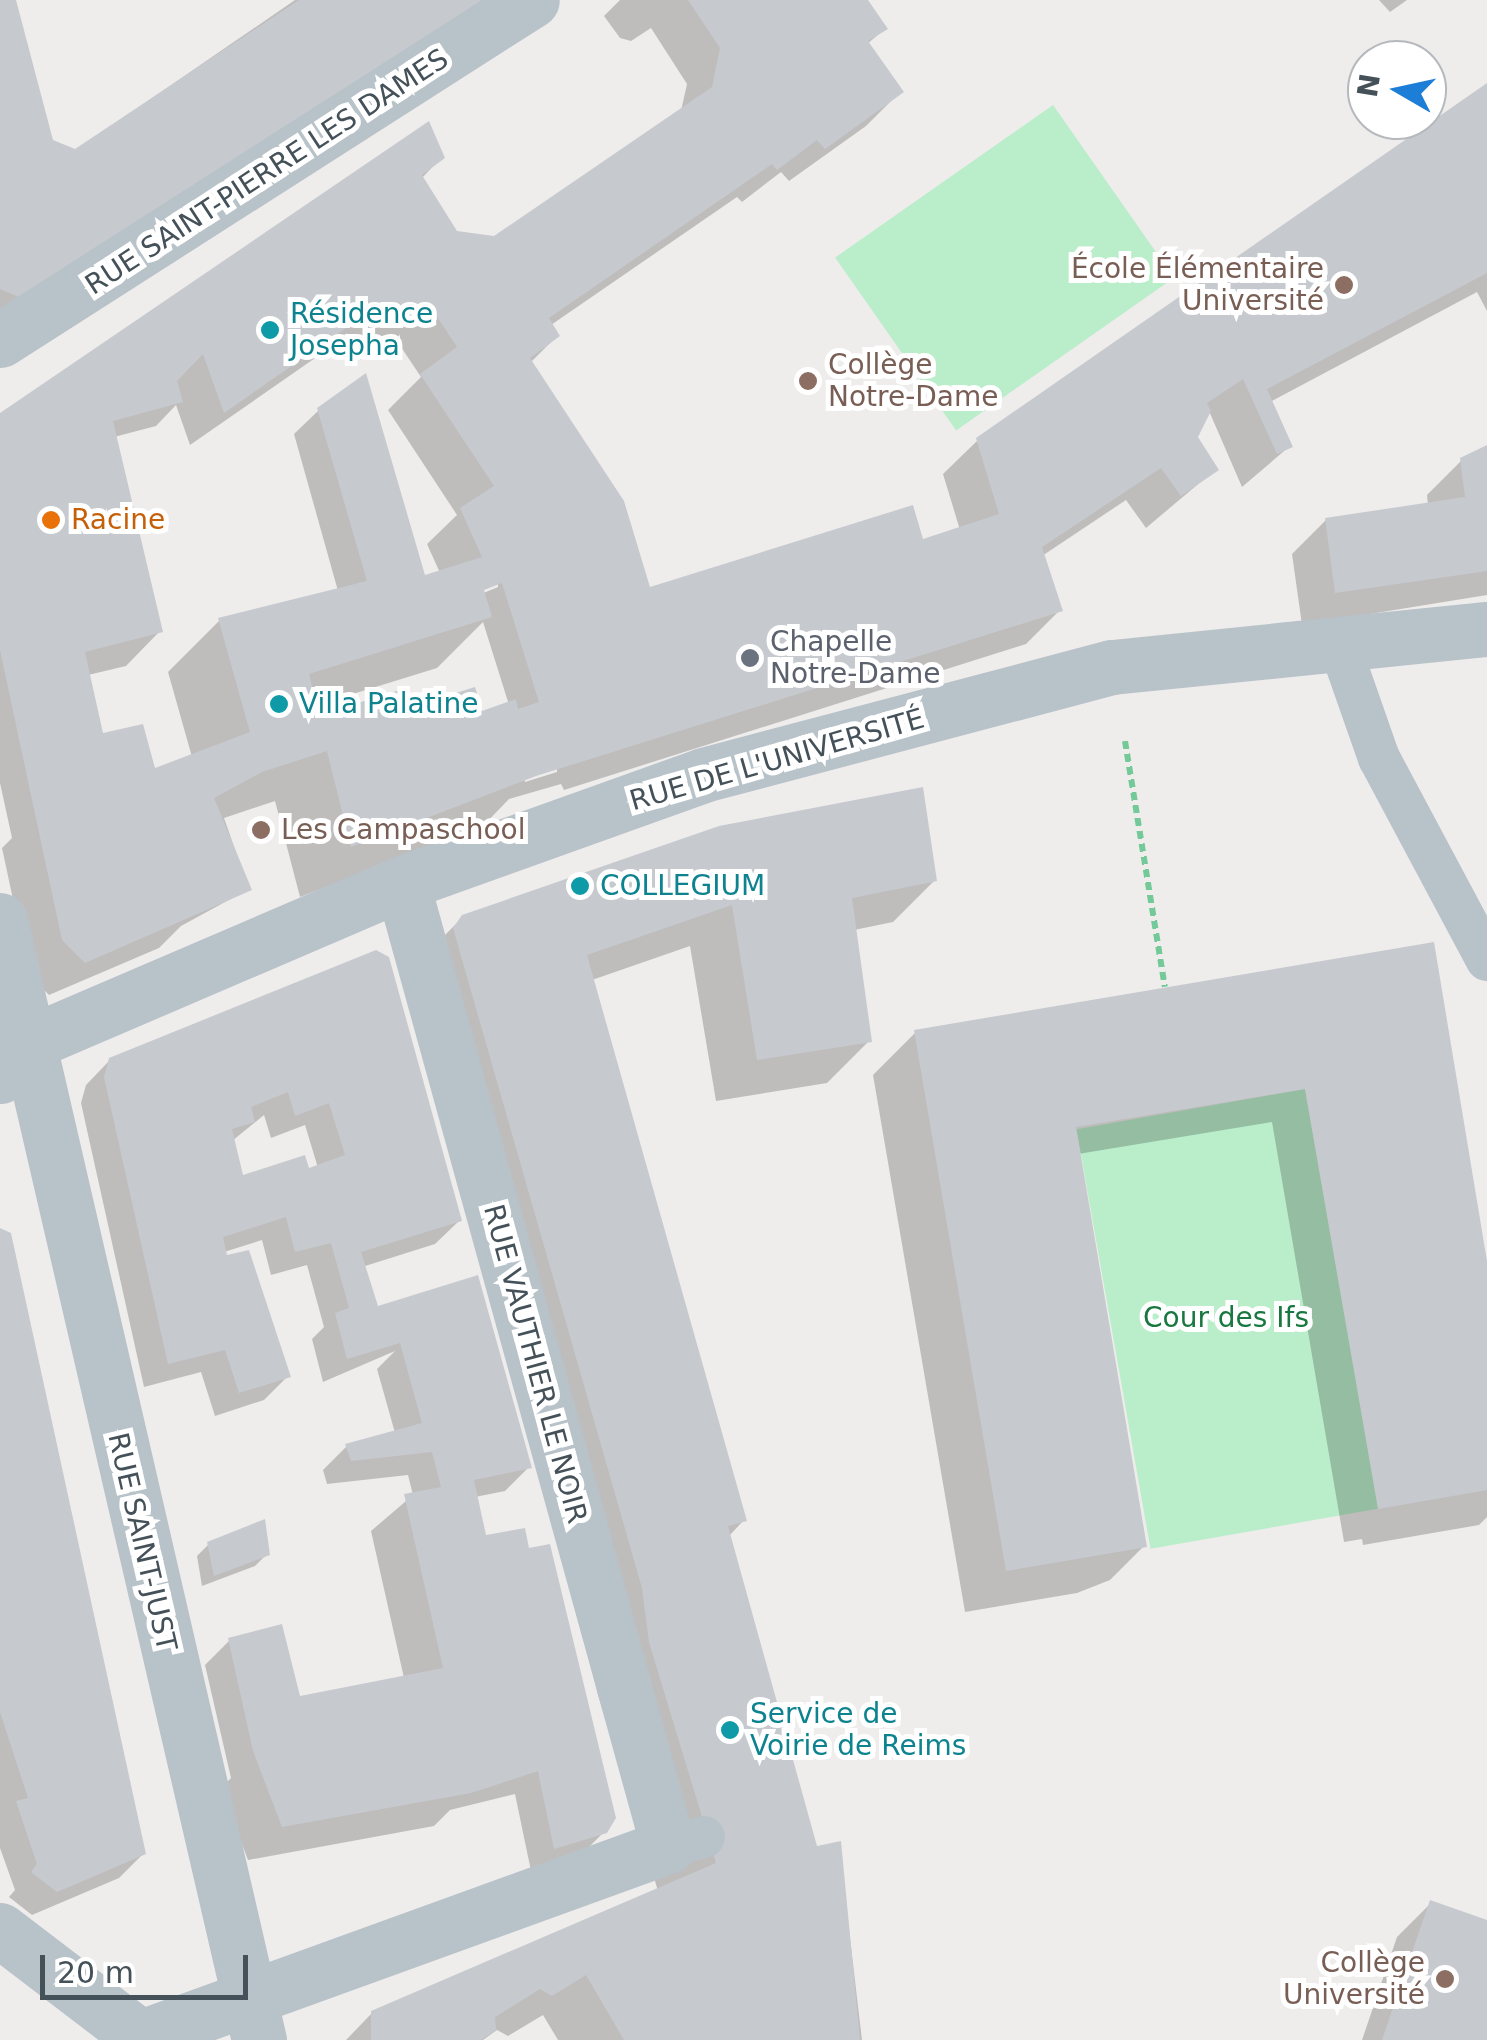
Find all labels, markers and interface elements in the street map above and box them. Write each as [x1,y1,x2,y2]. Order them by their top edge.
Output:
north arrow [1347,40,1447,140]
street label: RUE SAINT-PIERRE LES DAMES [79,42,455,302]
text: N [1351,71,1387,100]
place label: École Élémentaire Université [1071,252,1324,318]
marker: École Élémentaire Université [1333,274,1355,296]
place label: Résidence Josepha [290,297,433,363]
marker: Résidence Josepha [259,319,281,341]
place label: Collège Notre-Dame [828,348,999,414]
marker: Collège Notre-Dame [797,370,819,392]
place label: Racine [71,503,165,537]
marker: Racine [40,509,62,531]
place label: Chapelle Notre-Dame [770,625,941,691]
marker: Chapelle Notre-Dame [739,647,761,669]
place label: Villa Palatine [299,687,478,721]
marker: Villa Palatine [268,693,290,715]
street label: RUE DE L'UNIVERSITÉ [626,702,928,818]
place label: Les Campaschool [281,813,526,847]
marker: Les Campaschool [250,819,272,841]
place label: COLLEGIUM [600,869,765,903]
marker: COLLEGIUM [569,875,591,897]
street label: RUE VAUTHIER LE NOIR [476,1201,594,1527]
park label: Cour des Ifs [1143,1301,1309,1335]
street label: RUE SAINT-JUST [101,1430,183,1654]
place label: Service de Voirie de Reims [750,1697,966,1763]
marker: Service de Voirie de Reims [719,1719,741,1741]
scale bar [45,1935,252,1997]
place label: Collège Université [1283,1946,1425,2012]
text: 20 m [57,1955,134,1990]
marker: Collège Université [1434,1968,1456,1990]

